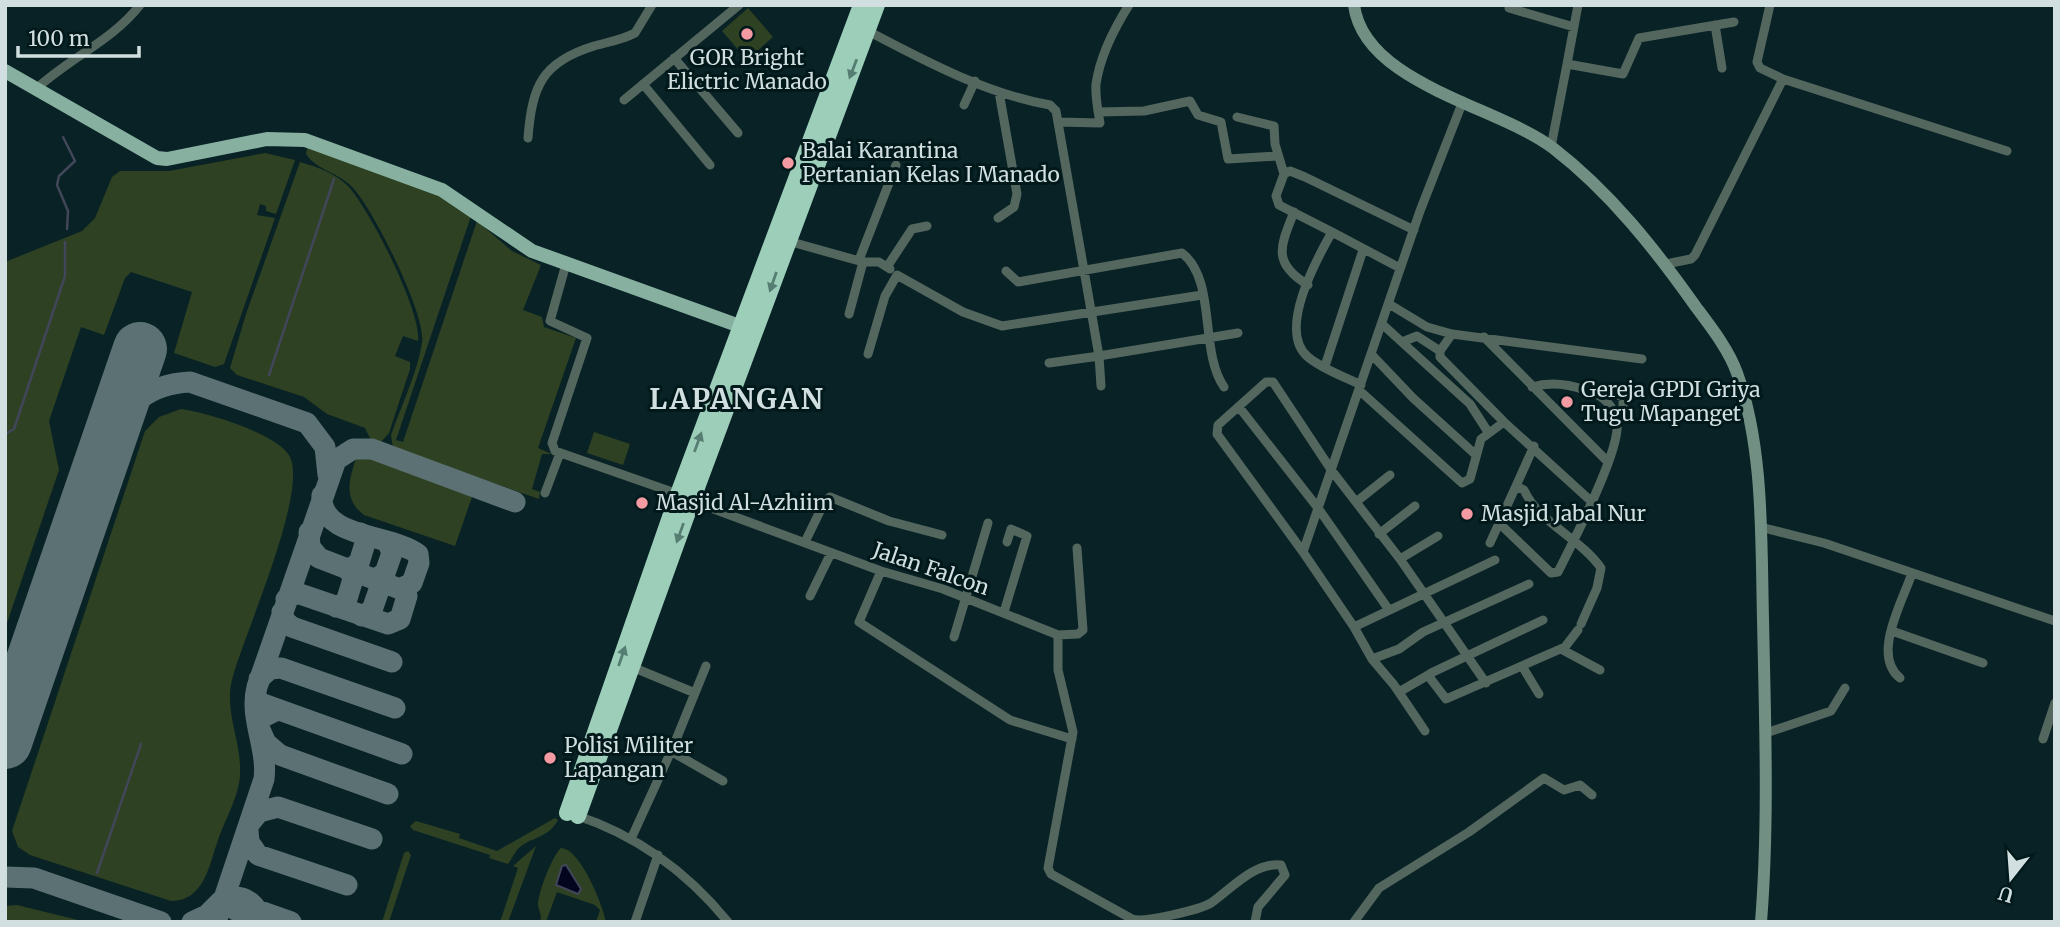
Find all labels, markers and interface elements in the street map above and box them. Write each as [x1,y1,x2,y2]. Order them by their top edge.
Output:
scale bar [18,14,138,58]
text: 100 m [28,25,90,52]
marker: GOR Bright Elictric Manado [739,26,755,42]
place label: GOR Bright Elictric Manado [667,44,827,95]
one-way arrow [848,59,859,80]
place label: Balai Karantina Pertanian Kelas I Manado [802,137,1060,188]
marker: Balai Karantina Pertanian Kelas I Manado [780,155,796,171]
one-way arrow [767,272,778,293]
place label: Gereja GPDI Griya Tugu Mapanget [1581,376,1760,427]
district label: LAPANGAN [649,381,825,417]
marker: Gereja GPDI Griya Tugu Mapanget [1559,394,1575,410]
one-way arrow [692,432,703,453]
place label: Masjid Al-Azhiim [656,489,834,516]
marker: Masjid Al-Azhiim [634,495,650,511]
place label: Masjid Jabal Nur [1481,500,1646,527]
marker: Masjid Jabal Nur [1459,506,1475,522]
one-way arrow [674,523,685,544]
street label: Jalan Falcon [868,536,993,601]
one-way arrow [617,646,628,667]
place label: Polisi Militer Lapangan [564,732,693,783]
marker: Polisi Militer Lapangan [542,750,558,766]
north arrow [1976,843,2046,913]
text: U [1996,881,2016,908]

